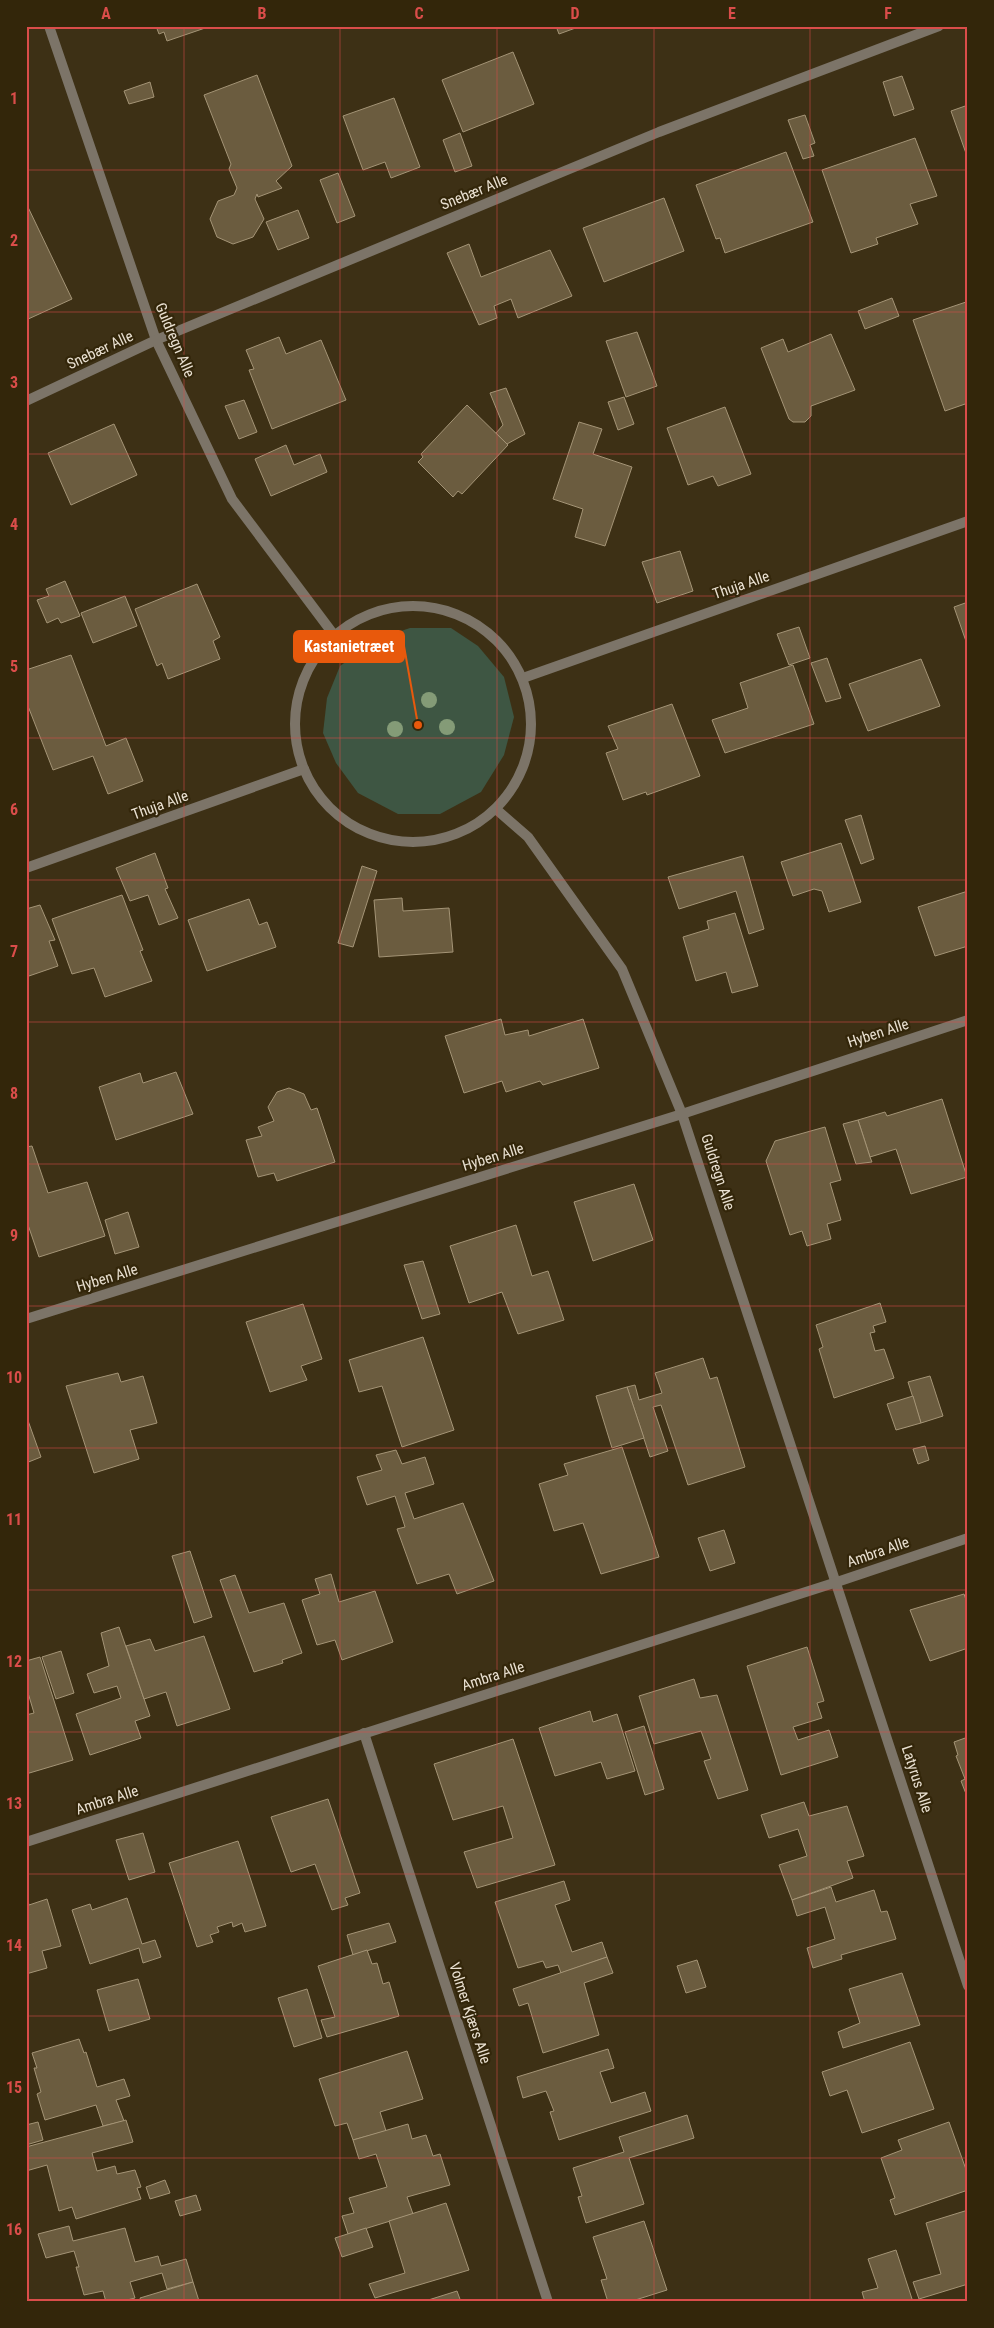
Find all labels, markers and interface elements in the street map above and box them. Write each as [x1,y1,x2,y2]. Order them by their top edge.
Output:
text: A [101,4,111,23]
text: B [258,4,267,23]
text: C [414,4,424,23]
text: D [570,4,580,23]
text: E [728,4,736,23]
text: F [884,4,892,23]
text: 1 [10,89,18,108]
street label: Snebær Alle [438,170,510,214]
text: 2 [10,231,18,250]
street label: Guldregn Alle [151,300,199,380]
street label: Snebær Alle [64,327,136,373]
text: 3 [10,373,18,392]
text: 4 [10,515,18,534]
street label: Thuja Alle [710,567,772,603]
callout: Kastanietræet [294,631,404,662]
text: Kastanietræet [304,637,394,656]
text: 5 [10,657,18,676]
street label: Thuja Alle [129,786,191,824]
text: 6 [10,800,18,819]
text: 7 [10,942,18,961]
street label: Hyben Alle [845,1015,911,1051]
text: 8 [10,1084,18,1103]
street label: Guldregn Alle [697,1132,739,1212]
street label: Hyben Alle [460,1139,526,1175]
text: 9 [10,1226,18,1245]
street label: Hyben Alle [74,1260,140,1296]
text: 10 [6,1368,22,1387]
text: 11 [6,1510,22,1529]
street label: Ambra Alle [844,1533,912,1571]
text: 12 [6,1652,22,1671]
street label: Ambra Alle [459,1657,527,1695]
street label: Latyrus Alle [898,1743,936,1815]
street label: Ambra Alle [73,1781,141,1819]
text: 13 [6,1794,22,1813]
text: 14 [6,1936,22,1955]
street label: Volmer Kjærs Alle [445,1960,495,2066]
text: 15 [6,2078,22,2097]
text: 16 [6,2220,22,2239]

